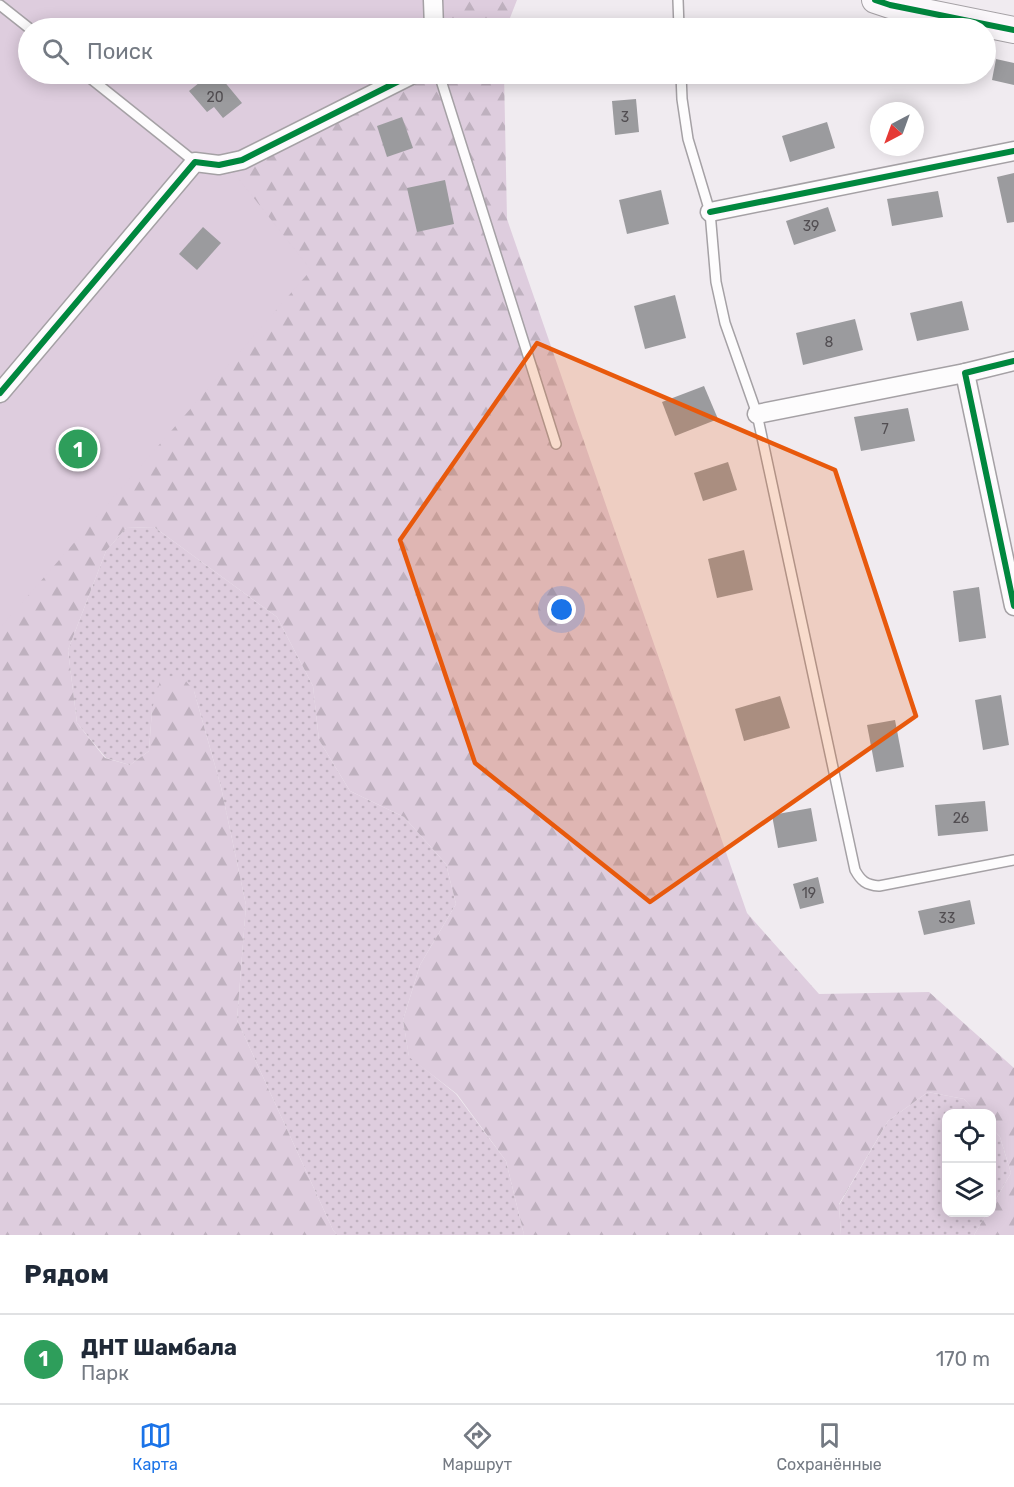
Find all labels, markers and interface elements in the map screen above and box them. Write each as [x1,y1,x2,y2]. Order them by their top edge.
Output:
search box [18,18,996,84]
icon: search [39,35,72,68]
text: Поиск [87,38,153,65]
house number: 20 [206,89,224,106]
north arrow [870,102,924,156]
house number: 3 [621,109,629,126]
house number: 39 [803,218,819,235]
house number: 8 [825,334,834,351]
house number: 7 [881,421,889,438]
pin: 1 [58,426,98,472]
your location [547,595,576,624]
house number: 26 [953,810,969,827]
house number: 19 [802,885,816,902]
house number: 33 [939,910,955,927]
map controls [942,1109,996,1217]
button: locate [942,1109,996,1163]
button: layers [942,1163,996,1217]
text: Рядом [24,1259,109,1290]
text: ДНТ Шамбала [81,1334,237,1361]
text: 1 [39,1347,48,1371]
text: 170 m [936,1347,990,1371]
text: Парк [81,1361,129,1385]
tab: Карта [132,1419,178,1474]
tab: Маршрут [442,1419,512,1474]
tab: Сохранённые [776,1419,882,1474]

